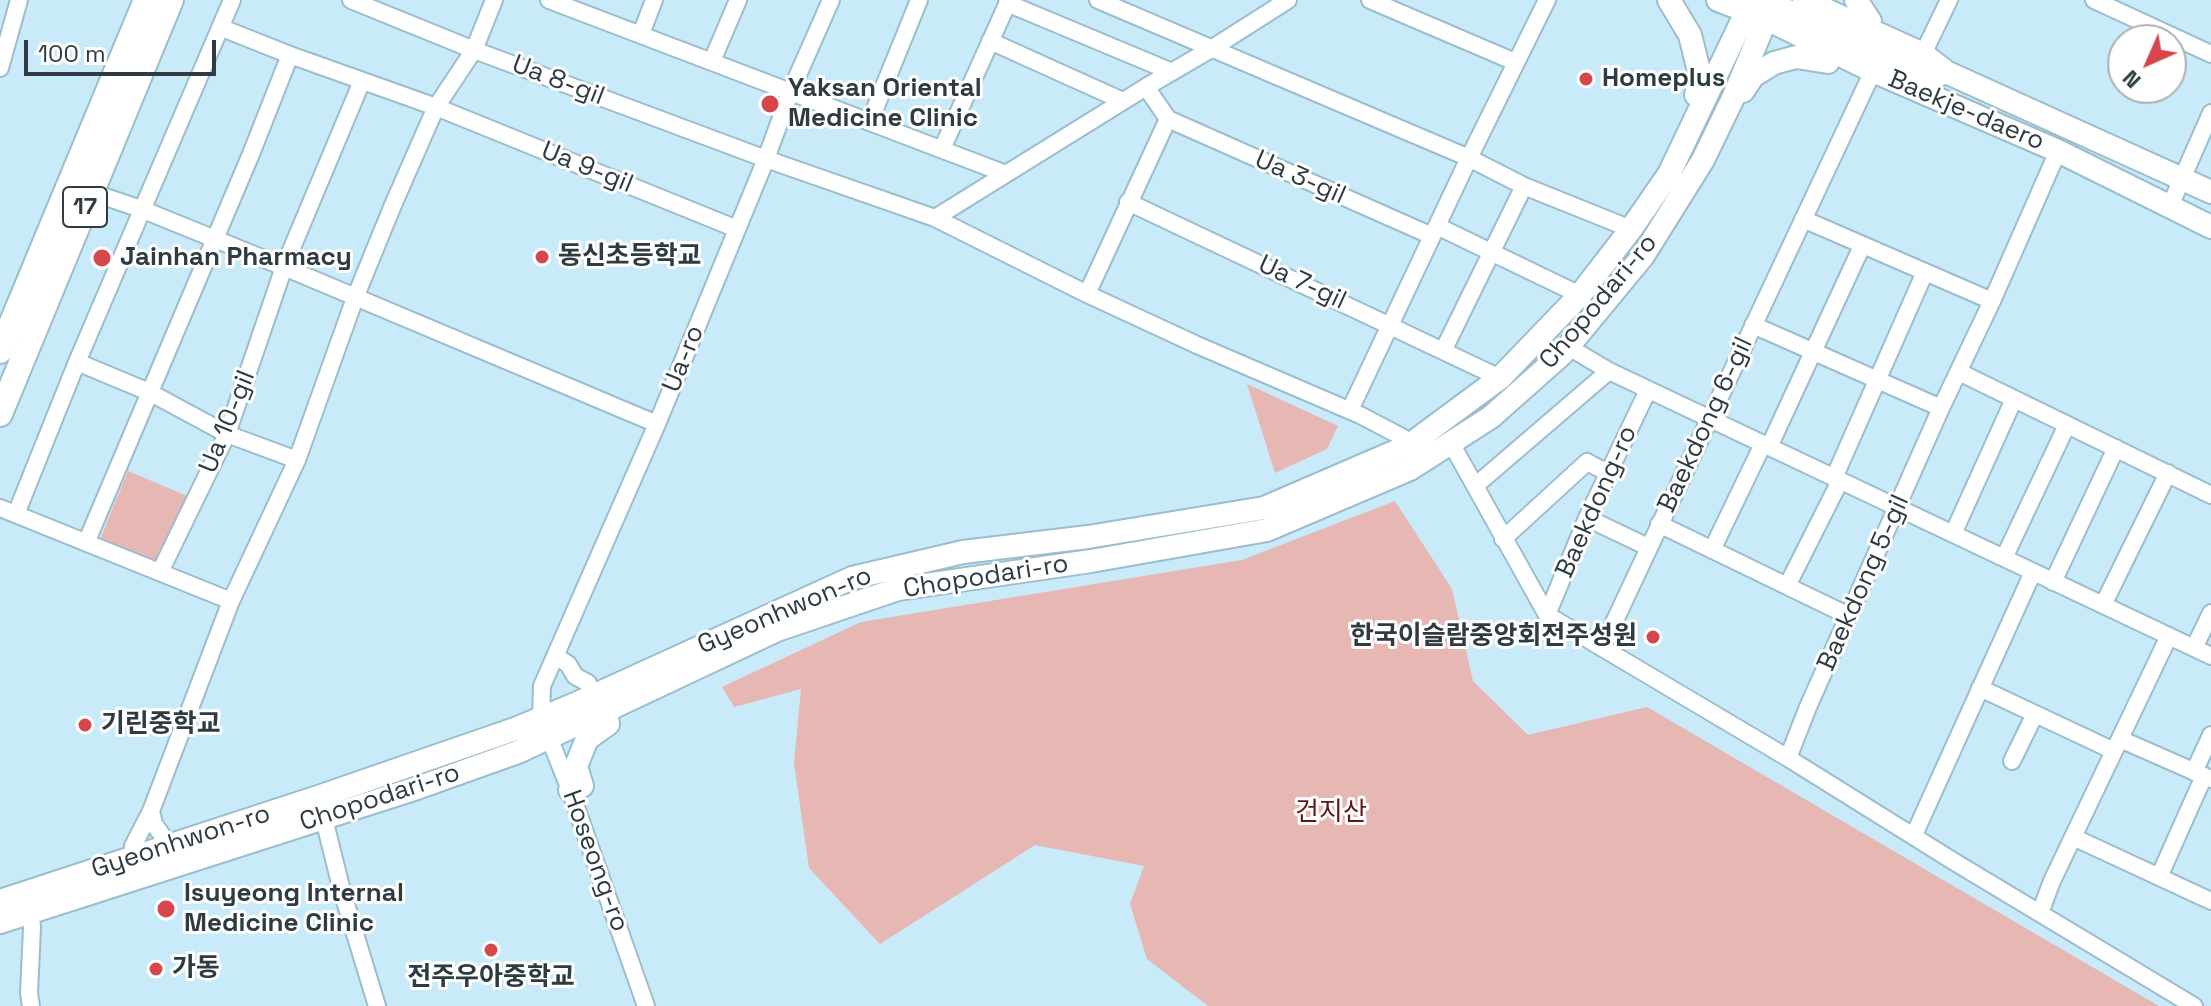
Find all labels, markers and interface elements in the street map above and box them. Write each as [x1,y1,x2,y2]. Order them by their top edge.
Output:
scale bar [28,24,220,74]
north arrow [2107,24,2187,104]
text: 100 m [38,38,106,69]
street label: Ua 8-gil [507,49,609,113]
place label: Homeplus [1602,63,1725,95]
street label: Baekje-daero [1883,64,2049,158]
text: N [2116,64,2147,95]
marker: Homeplus [1577,70,1595,88]
place label: Yaksan Oriental Medicine Clinic [788,73,982,134]
marker: Yaksan Oriental Medicine Clinic [759,93,781,115]
street label: Ua 9-gil [537,136,637,200]
street label: Ua 3-gil [1250,144,1350,212]
road number: 17 [63,187,107,227]
street label: Chopodari-ro [1534,228,1664,376]
place label: 동신초등학교 [558,241,702,273]
place label: Jainhan Pharmacy [120,242,352,274]
marker: Jainhan Pharmacy [91,247,113,269]
marker: 동신초등학교 [533,248,551,266]
street label: Ua 7-gil [1253,249,1351,317]
street label: Ua-ro [657,321,711,397]
street label: Baekdong 6-gil [1652,332,1760,518]
street label: Ua 10-gil [193,366,263,478]
street label: Baekdong-ro [1550,421,1644,583]
street label: Baekdong 5-gil [1811,490,1917,676]
street label: Chopodari-ro [901,549,1071,605]
street label: Gyeonhwon-ro [693,560,877,662]
place label: 한국이슬람중앙회전주성원 [1350,621,1637,653]
marker: 한국이슬람중앙회전주성원 [1644,628,1662,646]
place label: 기린중학교 [101,709,221,741]
marker: 기린중학교 [76,716,94,734]
street label: Chopodari-ro [296,757,464,839]
street label: Hoseong-ro [555,786,635,936]
park label: 건지산 [1295,797,1367,829]
street label: Gyeonhwon-ro [88,798,274,886]
place label: Isuyeong Internal Medicine Clinic [184,878,404,940]
marker: Isuyeong Internal Medicine Clinic [155,898,177,920]
marker: 전주우아중학교 [482,941,500,959]
place label: 가동 [172,953,220,985]
marker: 가동 [147,960,165,978]
place label: 전주우아중학교 [407,962,575,994]

